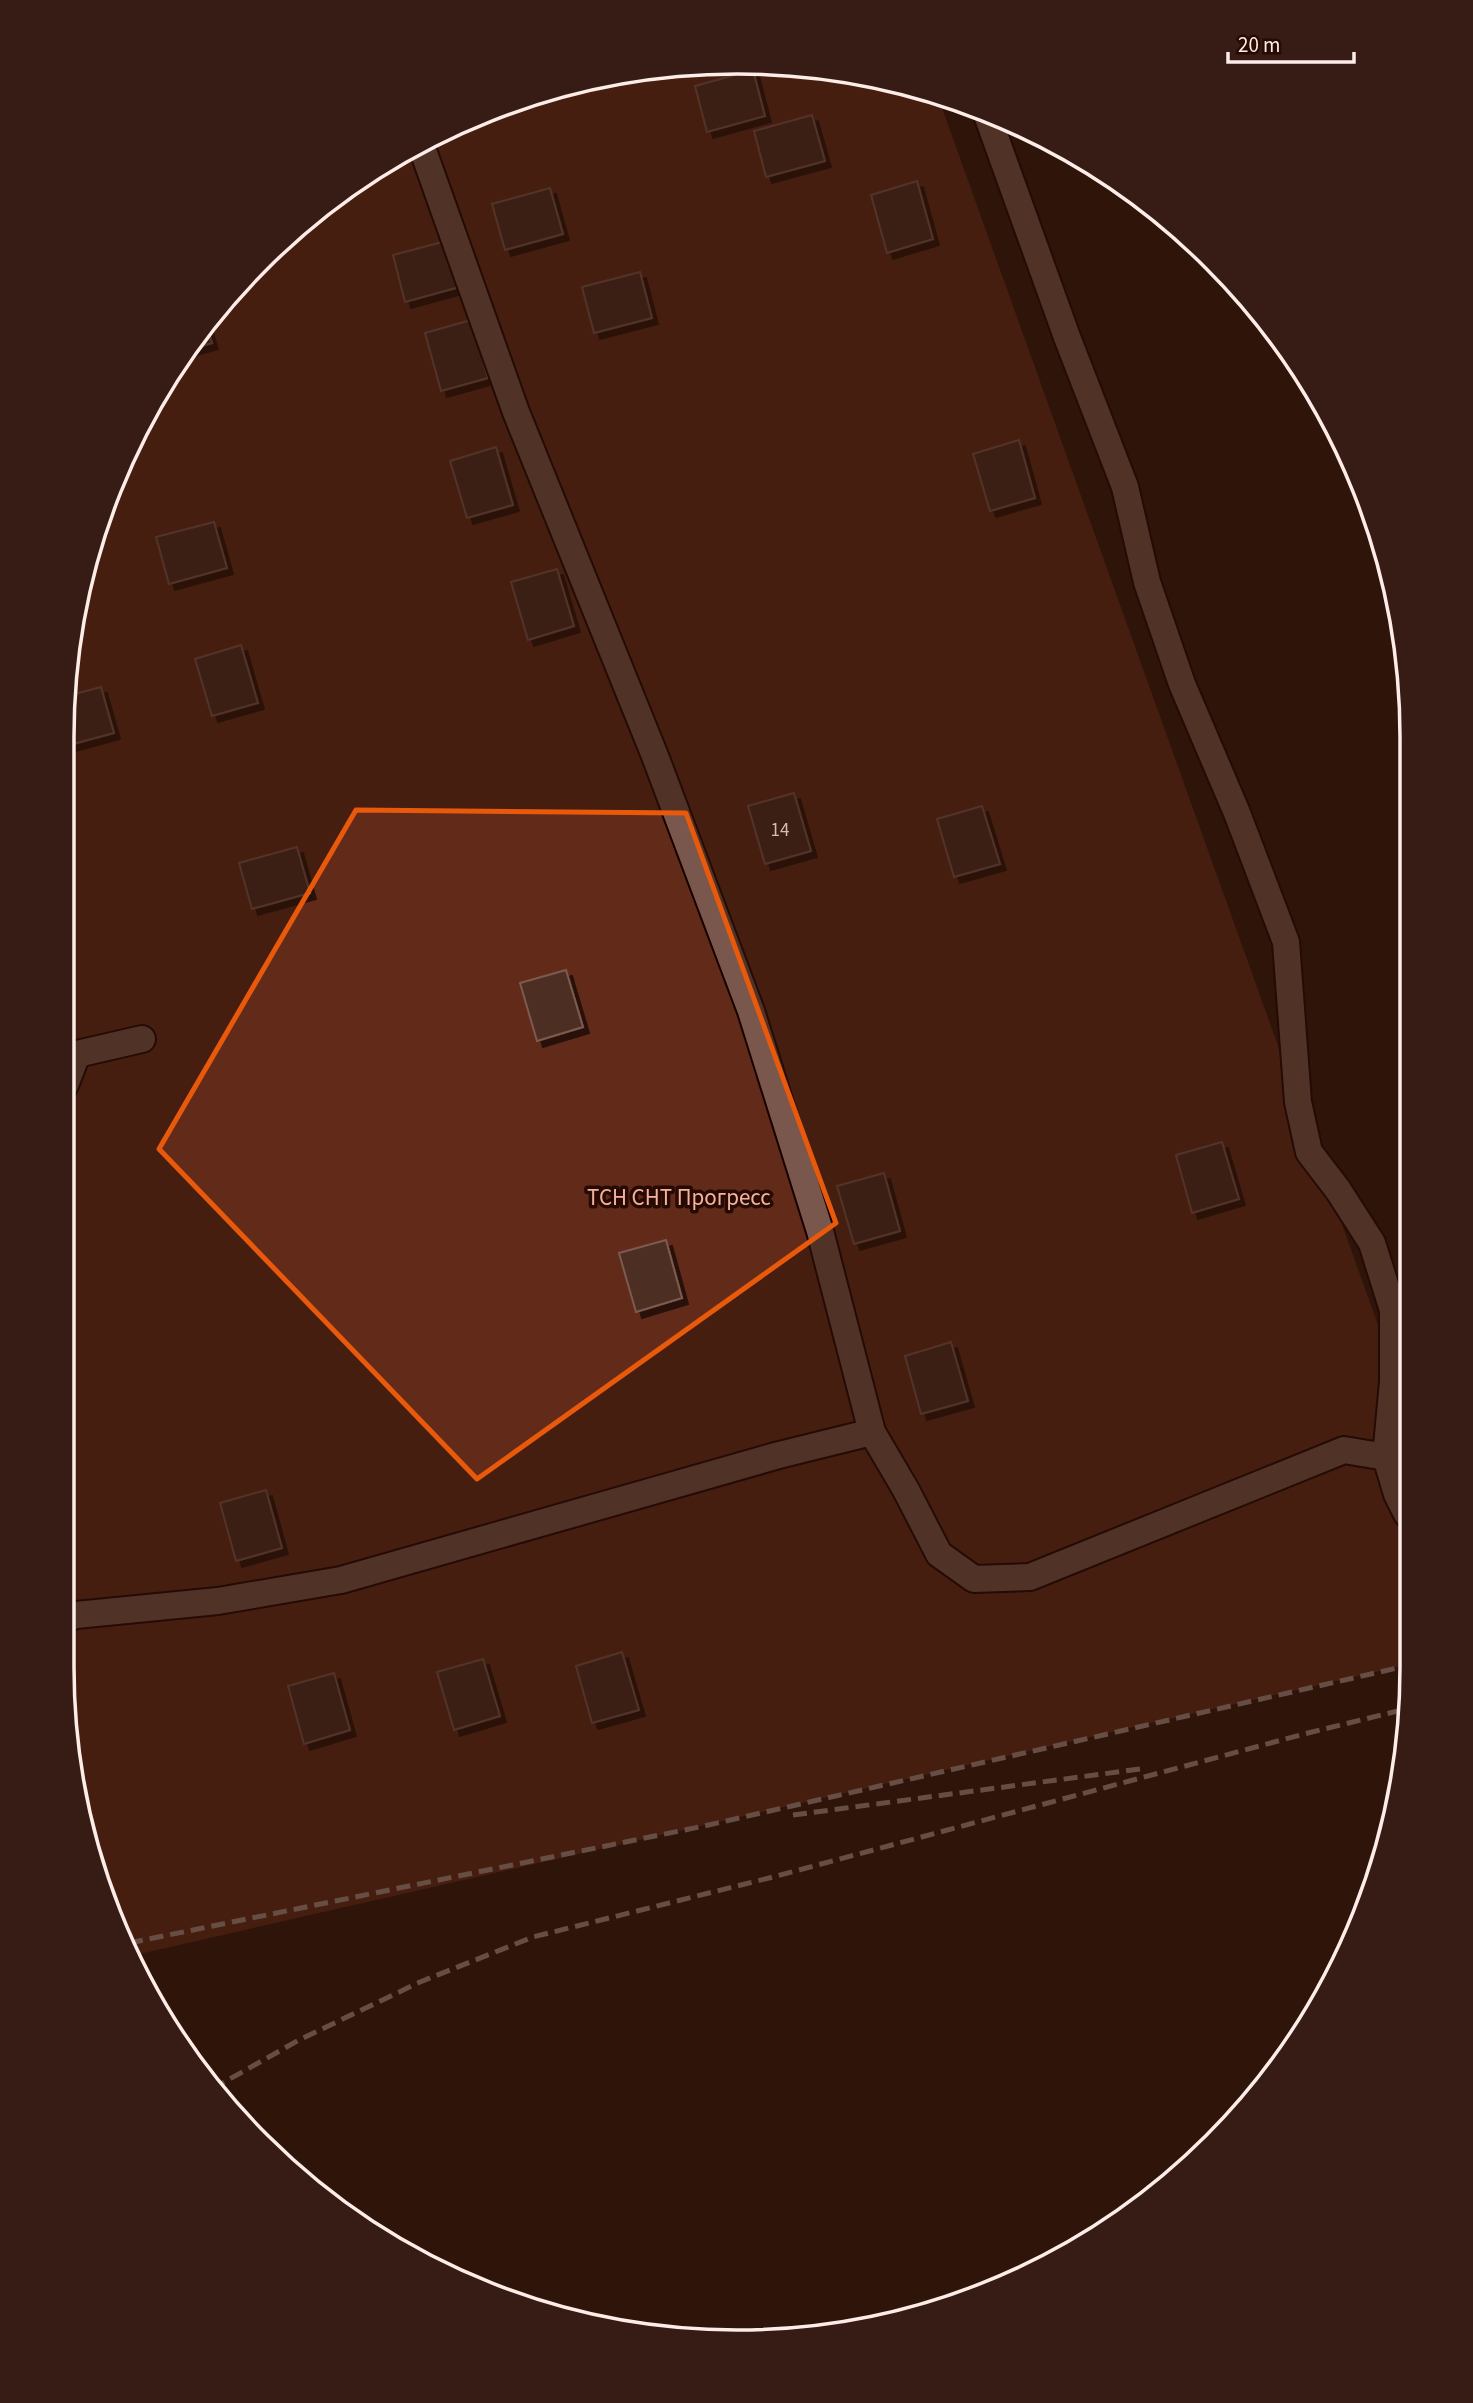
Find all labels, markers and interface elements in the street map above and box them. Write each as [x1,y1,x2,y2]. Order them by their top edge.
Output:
scale bar [1228,21,1354,65]
text: 20 m [1238,30,1280,60]
house number: 14 [771,817,789,844]
park label: ТСН СНТ Прогресс [587,1181,771,1214]

